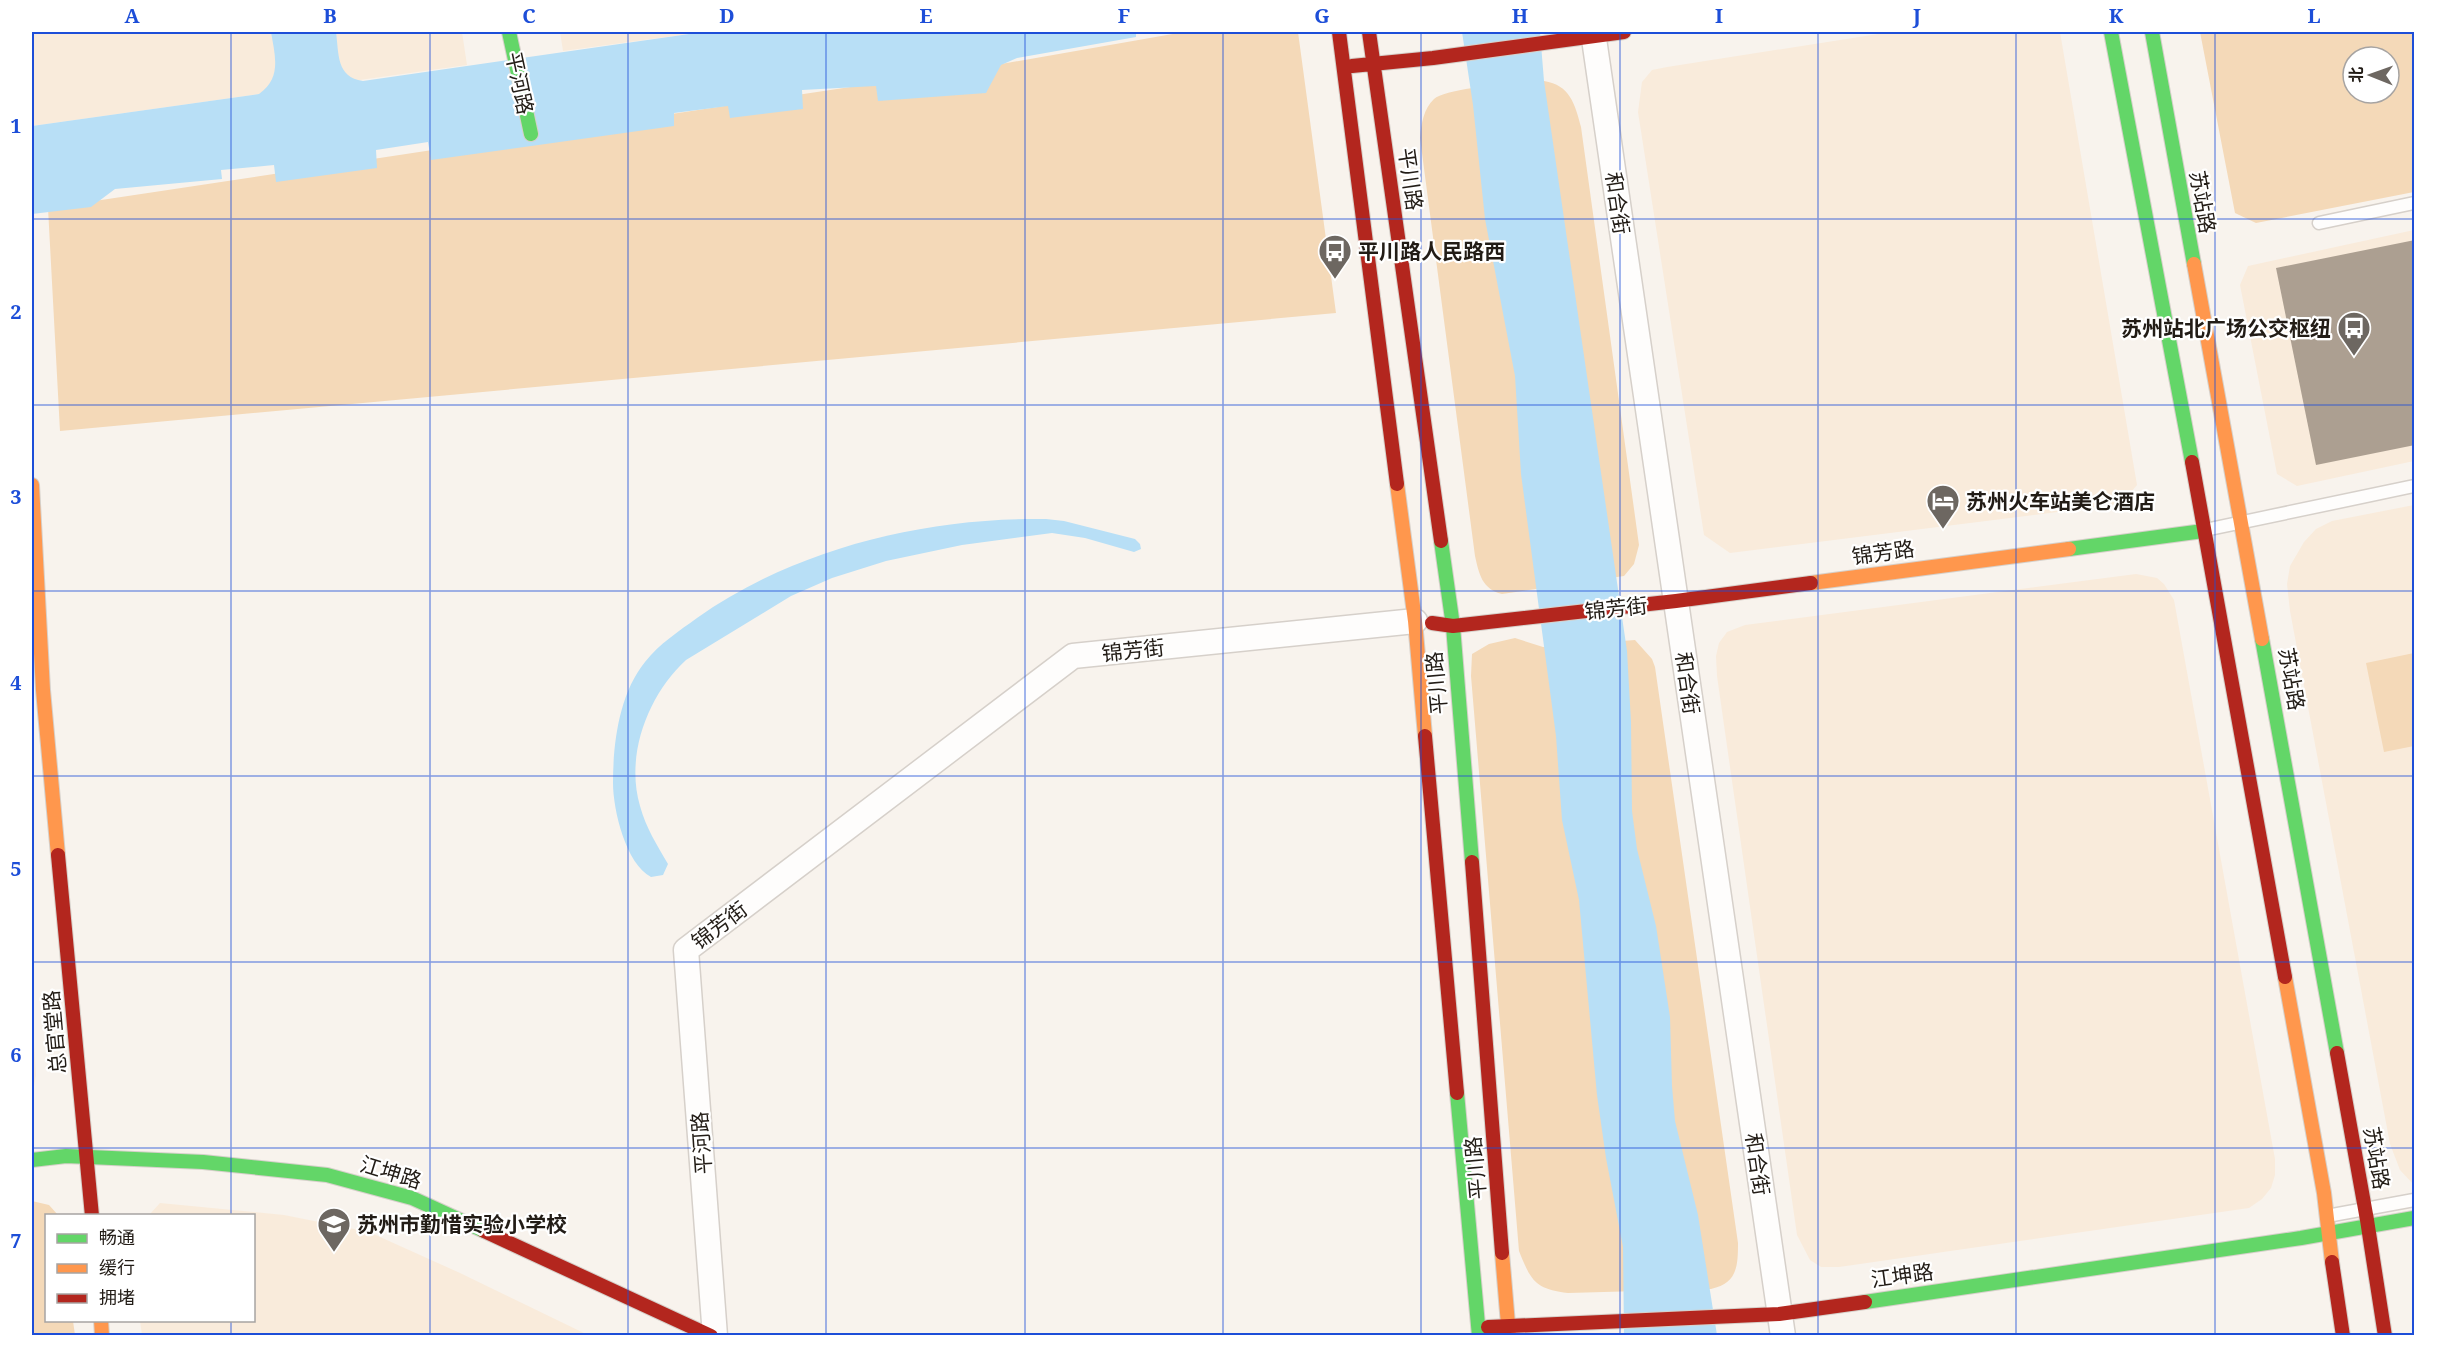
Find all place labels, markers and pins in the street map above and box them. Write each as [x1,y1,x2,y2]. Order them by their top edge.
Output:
bus stop icon: 平川路人民路西 [1317,233,1353,280]
place label: 平川路人民路西 [1358,237,1505,265]
bus stop icon: 苏州站北广场公交枢纽 [2336,310,2372,357]
place label: 苏州站北广场公交枢纽 [2121,314,2331,342]
hotel icon: 苏州火车站美仑酒店 [1925,483,1961,530]
place label: 苏州火车站美仑酒店 [1966,487,2155,515]
school or university icon: 苏州市勤惜实验小学校 [316,1206,352,1253]
place label: 苏州市勤惜实验小学校 [357,1210,567,1238]

